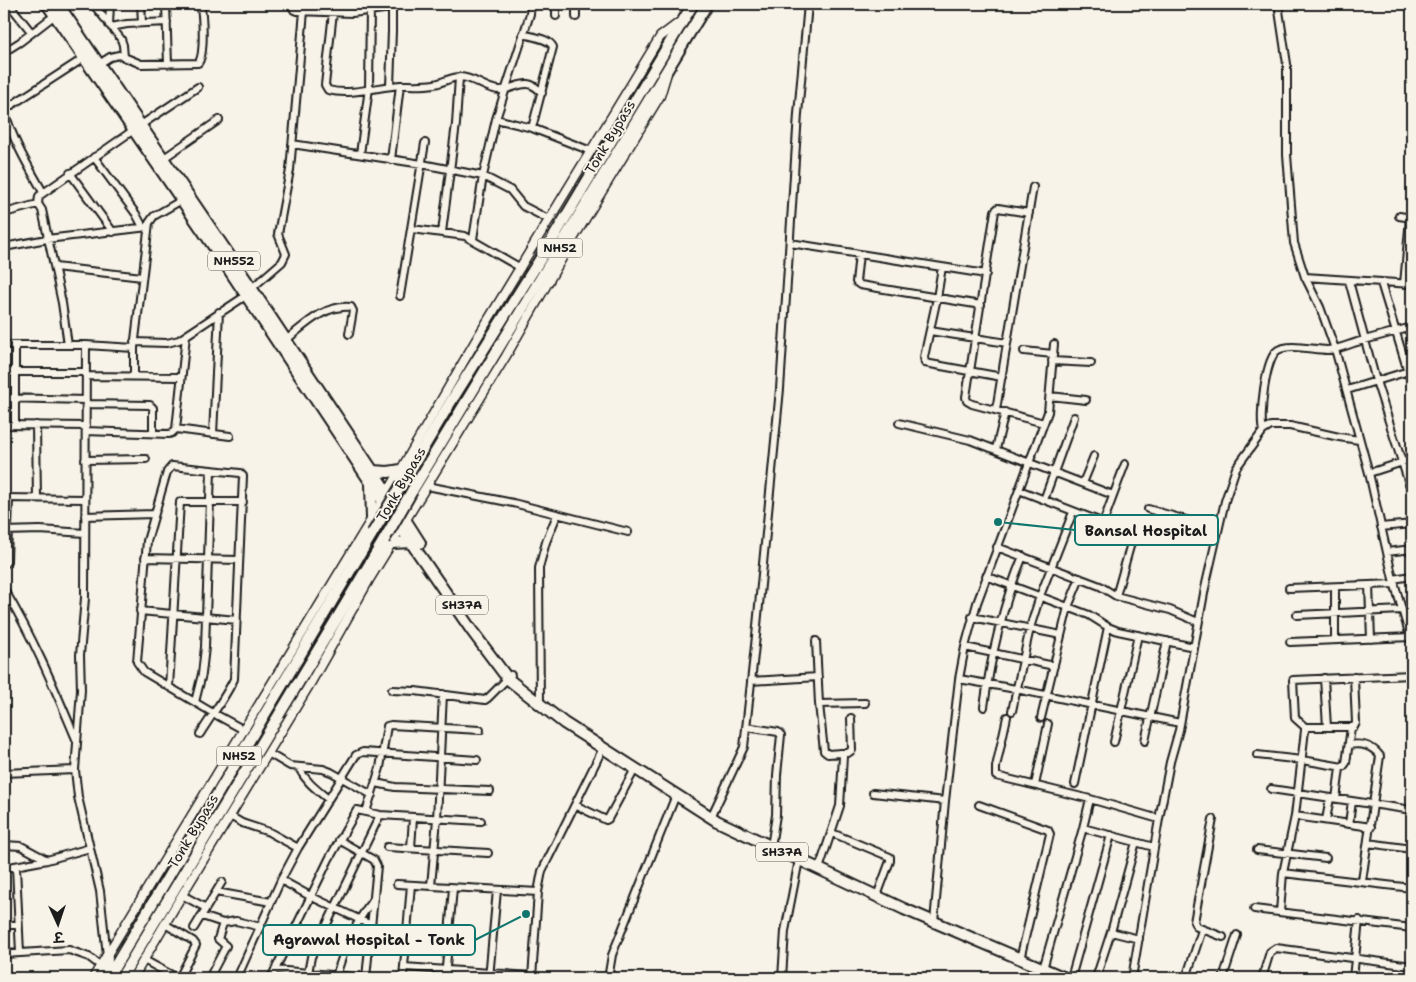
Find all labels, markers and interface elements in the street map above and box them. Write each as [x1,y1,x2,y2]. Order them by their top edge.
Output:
street label: Tonk Bypass [581,97,639,177]
road number: NH52 [538,238,582,258]
road number: NH552 [208,252,260,270]
street label: Tonk Bypass [372,443,430,525]
callout: Bansal Hospital [1075,515,1218,545]
text: Bansal Hospital [1085,521,1207,541]
road number: SH37A [436,596,488,614]
road number: NH52 [216,746,262,766]
street label: Tonk Bypass [164,791,222,871]
road number: SH37A [756,842,808,862]
north arrow [32,900,82,950]
callout: Agrawal Hospital - Tonk [263,925,475,955]
text: उ [52,928,66,946]
text: Agrawal Hospital - Tonk [273,930,465,950]

